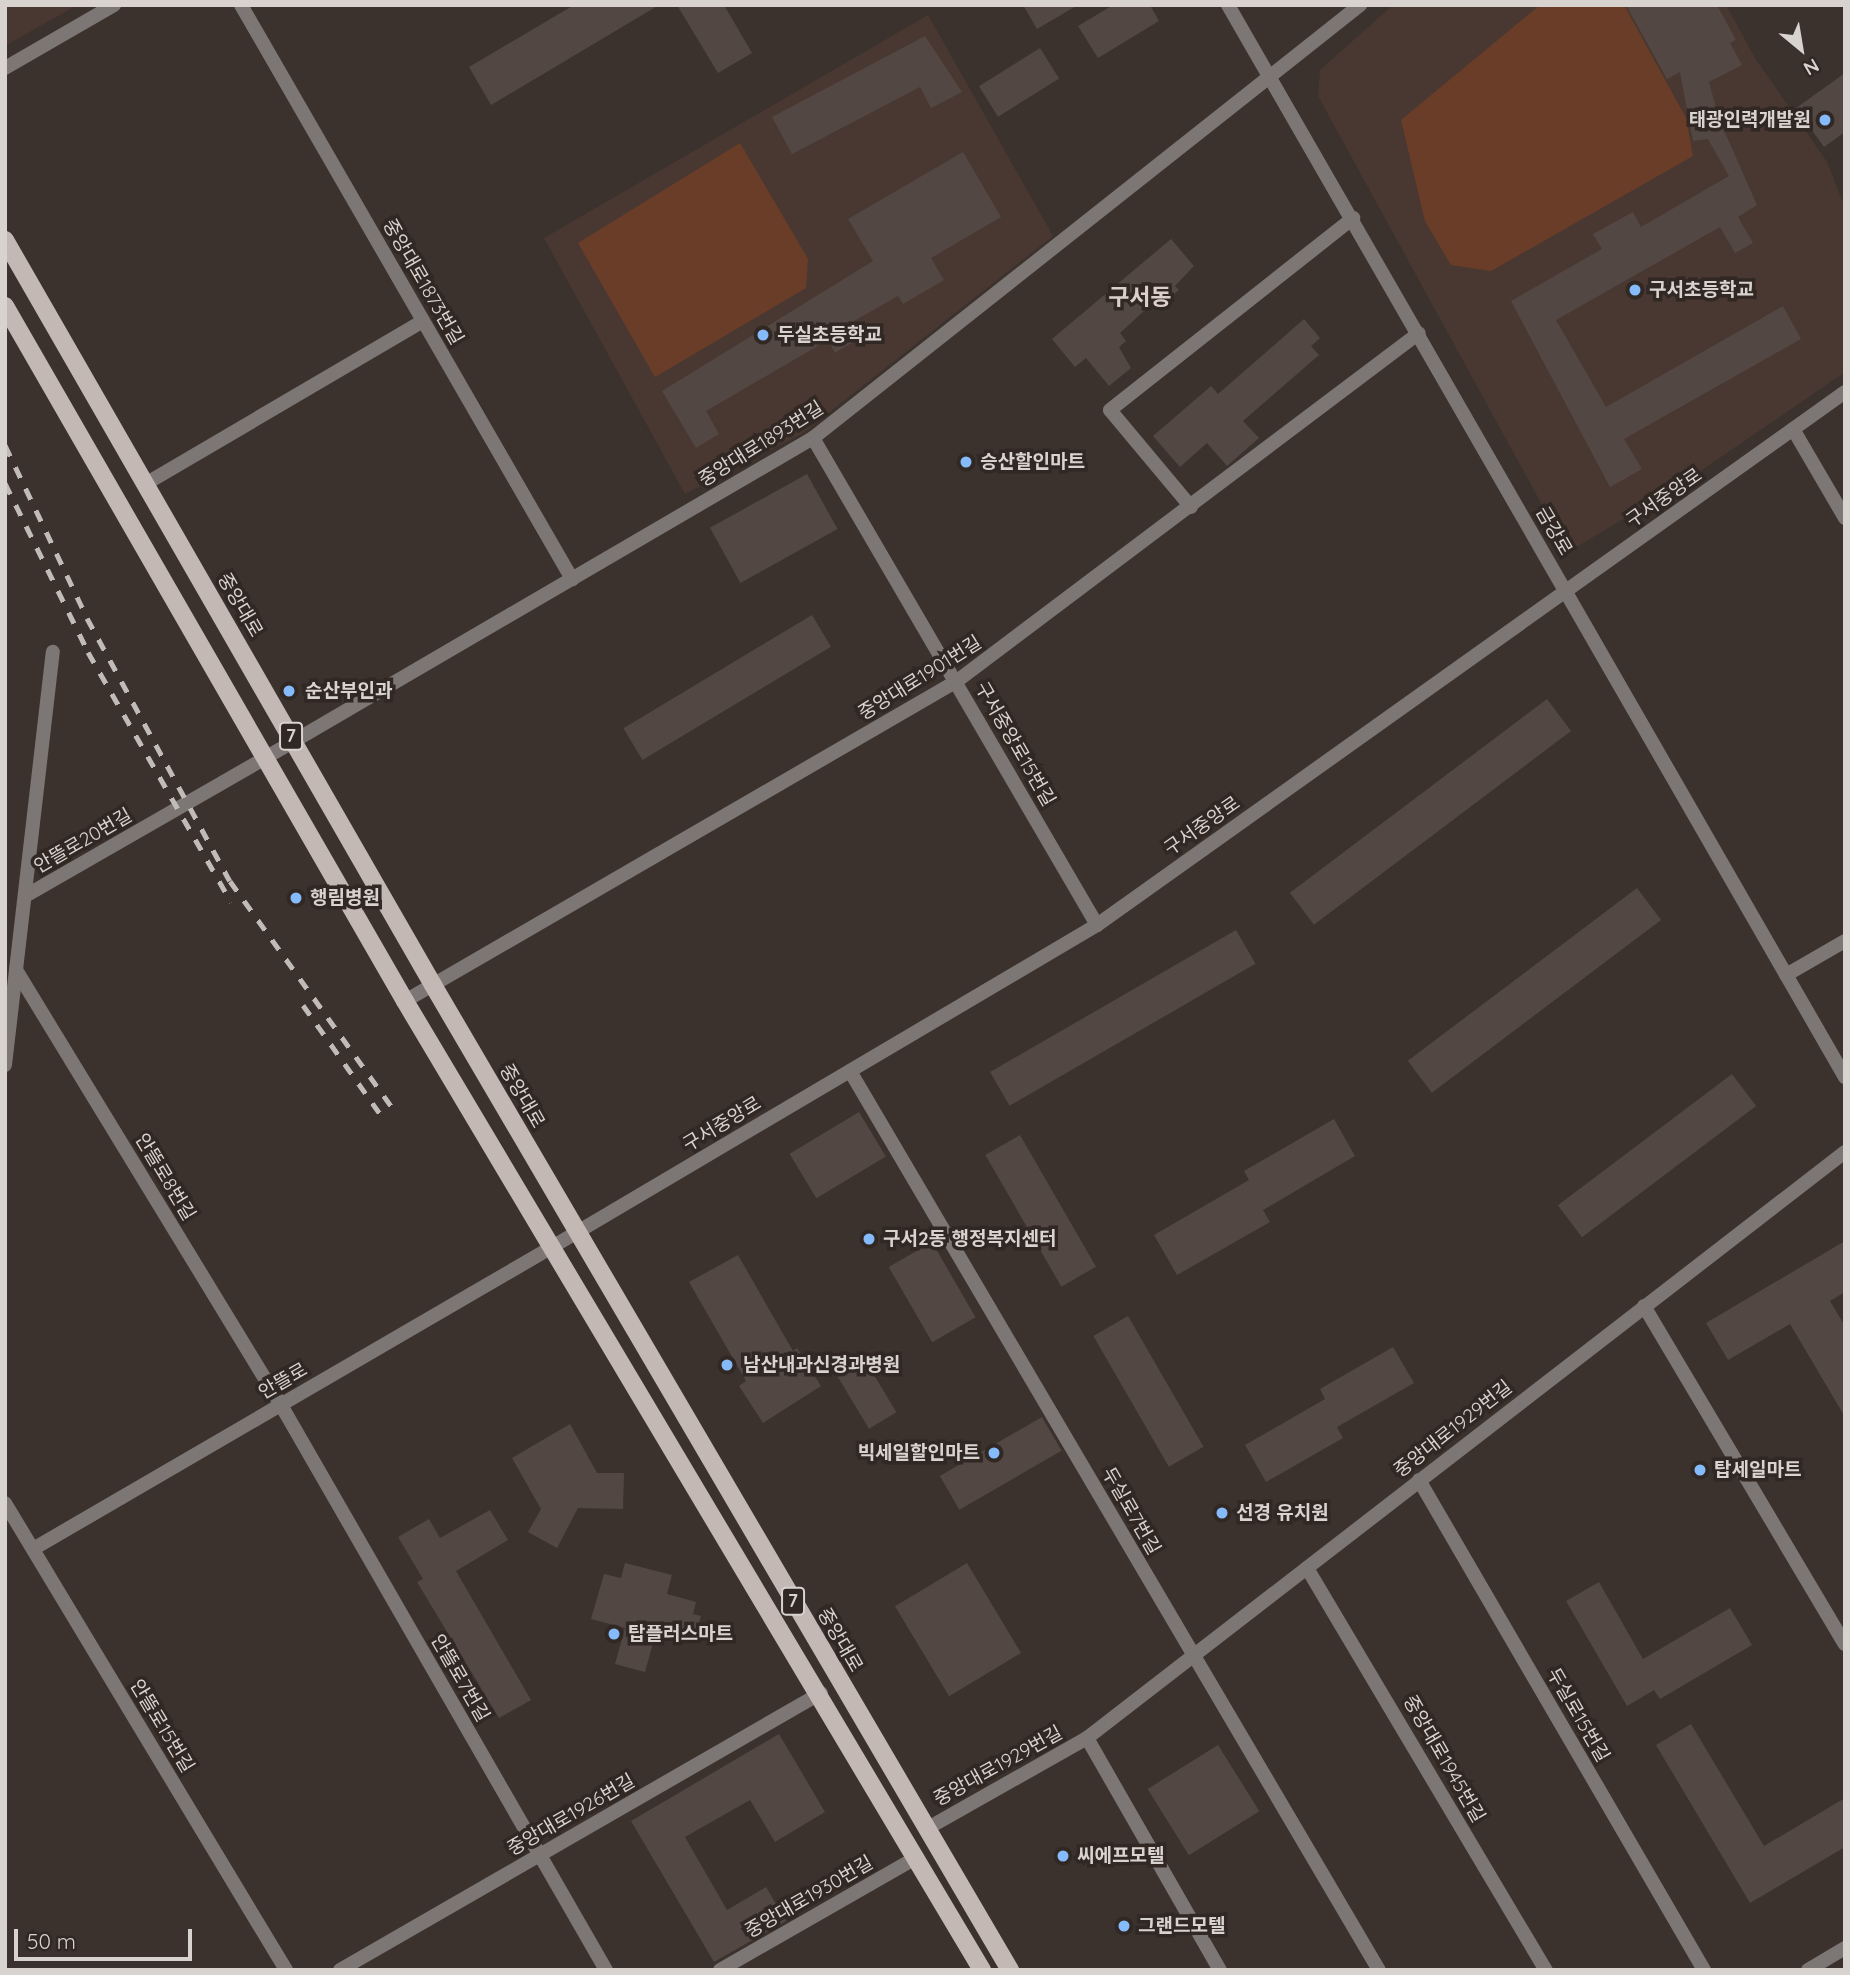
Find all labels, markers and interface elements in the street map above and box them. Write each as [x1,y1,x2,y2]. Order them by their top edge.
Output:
north arrow [1766,14,1836,84]
text: N [1799,53,1824,81]
place label: 태광인력개발원 [1689,109,1811,131]
marker: 태광인력개발원 [1817,112,1833,128]
street label: 중앙대로1873번길 [378,215,468,349]
place label: 구서초등학교 [1649,279,1754,301]
marker: 구서초등학교 [1627,282,1643,298]
district label: 구서동 [1108,283,1172,311]
place label: 두실초등학교 [777,324,882,346]
marker: 두실초등학교 [755,327,771,343]
street label: 중앙대로1893번길 [694,397,828,491]
place label: 승산할인마트 [980,451,1085,473]
marker: 승산할인마트 [958,454,974,470]
street label: 구서중앙로 [1622,464,1706,532]
street label: 금강로 [1531,503,1577,559]
street label: 중앙대로 [213,569,267,641]
street label: 중앙대로1901번길 [854,631,986,725]
street label: 구서중앙로15번길 [970,678,1060,810]
place label: 순산부인과 [305,680,392,702]
marker: 순산부인과 [279,681,299,701]
road number: 7 [279,722,303,750]
street label: 구서중앙로 [1160,792,1244,860]
street label: 안뜰로20번길 [30,804,136,878]
place label: 행림병원 [310,887,380,909]
marker: 행림병원 [288,890,304,906]
street label: 중앙대로 [495,1060,549,1132]
street label: 구서중앙로 [679,1092,765,1156]
street label: 안뜰로8번길 [130,1129,200,1225]
place label: 구서2동 행정복지센터 [883,1228,1056,1250]
marker: 구서2동 행정복지센터 [861,1231,877,1247]
place label: 남산내과신경과병원 [743,1354,900,1376]
marker: 남산내과신경과병원 [717,1355,737,1375]
street label: 안뜰로 [255,1358,311,1404]
street label: 중앙대로1929번길 [1389,1376,1517,1482]
place label: 빅세일할인마트 [858,1442,980,1464]
marker: 빅세일할인마트 [986,1445,1002,1461]
place label: 탑세일마트 [1714,1459,1801,1481]
marker: 탑세일마트 [1692,1462,1708,1478]
street label: 두실로7번길 [1097,1463,1165,1559]
place label: 선경 유치원 [1236,1502,1329,1524]
marker: 선경 유치원 [1214,1505,1230,1521]
road number: 7 [781,1586,805,1616]
street label: 중앙대로 [813,1604,867,1676]
place label: 탑플러스마트 [628,1623,733,1645]
marker: 탑플러스마트 [606,1626,622,1642]
street label: 안뜰로7번길 [426,1630,494,1726]
street label: 두실로15번길 [1542,1664,1614,1766]
street label: 안뜰로15번길 [125,1675,199,1777]
street label: 중앙대로1945번길 [1398,1691,1490,1827]
street label: 중앙대로1929번길 [930,1721,1066,1811]
street label: 중앙대로1926번길 [503,1769,639,1861]
place label: 씨에프모텔 [1077,1845,1164,1867]
marker: 씨에프모텔 [1055,1848,1071,1864]
street label: 중앙대로1930번길 [741,1851,877,1943]
place label: 그랜드모텔 [1138,1915,1225,1937]
scale bar [18,1916,196,1960]
marker: 그랜드모텔 [1116,1918,1132,1934]
text: 50 m [27,1928,76,1954]

